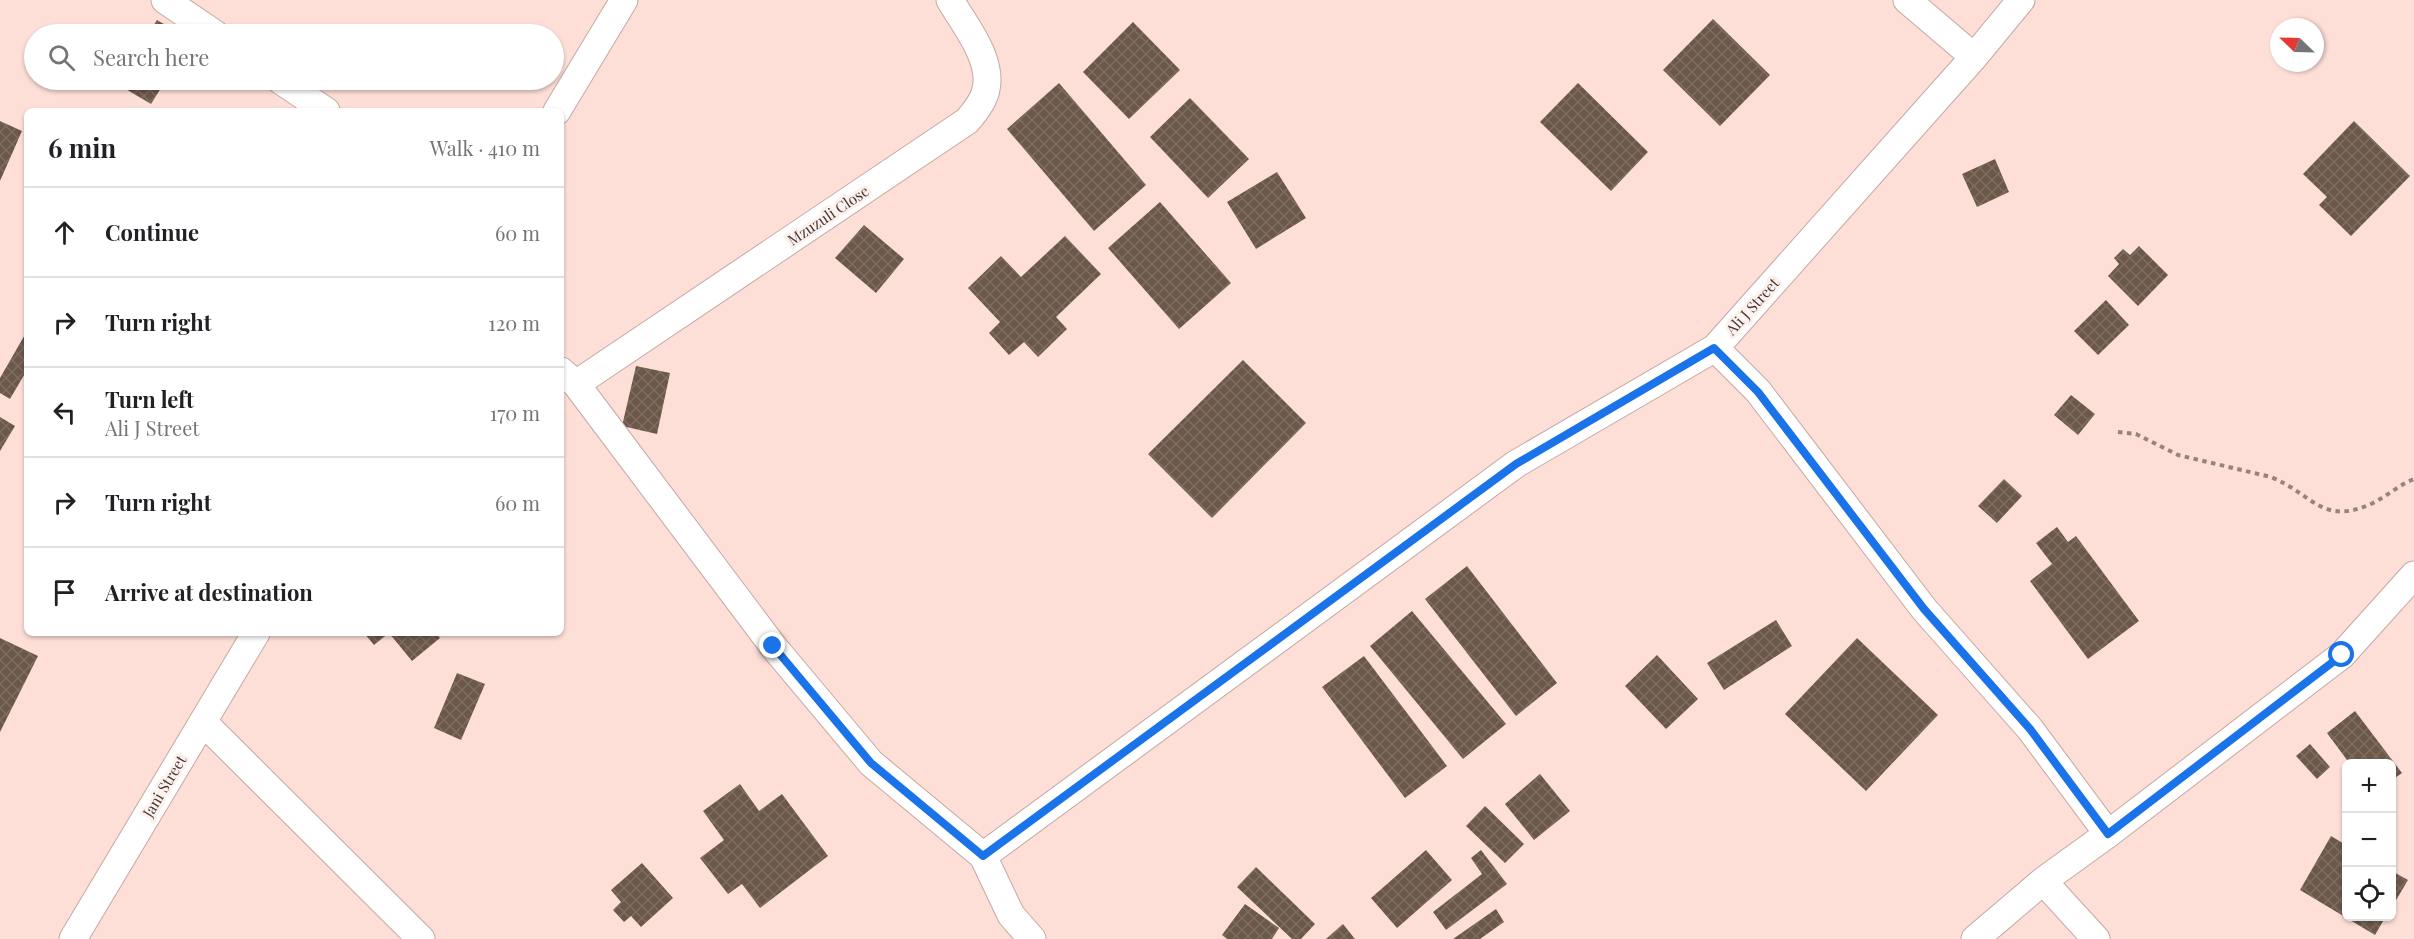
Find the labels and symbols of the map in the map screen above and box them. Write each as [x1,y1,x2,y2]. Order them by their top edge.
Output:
north arrow [2270,18,2324,72]
street label: Mzuzuli Close [783,180,873,250]
street label: Ali J Street [1720,273,1784,340]
route end [759,632,785,658]
route start [2328,641,2354,667]
street label: Jani Street [137,751,191,822]

